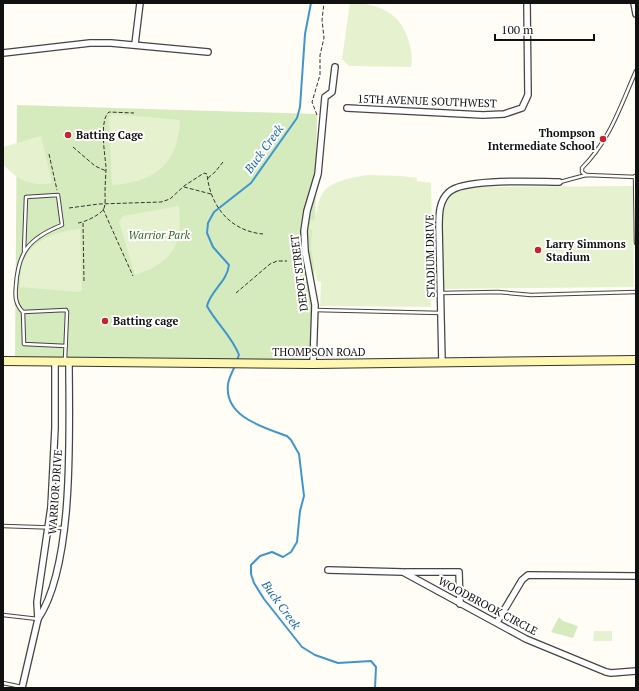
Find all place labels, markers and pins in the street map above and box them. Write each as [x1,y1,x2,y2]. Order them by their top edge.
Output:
place label: Thompson Intermediate School [488,126,595,153]
place label: Batting Cage [76,128,143,142]
marker: Batting Cage [63,130,73,140]
marker: Thompson Intermediate School [598,134,608,144]
place label: Larry Simmons Stadium [546,237,626,264]
marker: Larry Simmons Stadium [533,245,543,255]
place label: Batting cage [113,314,179,328]
marker: Batting cage [100,316,110,326]

